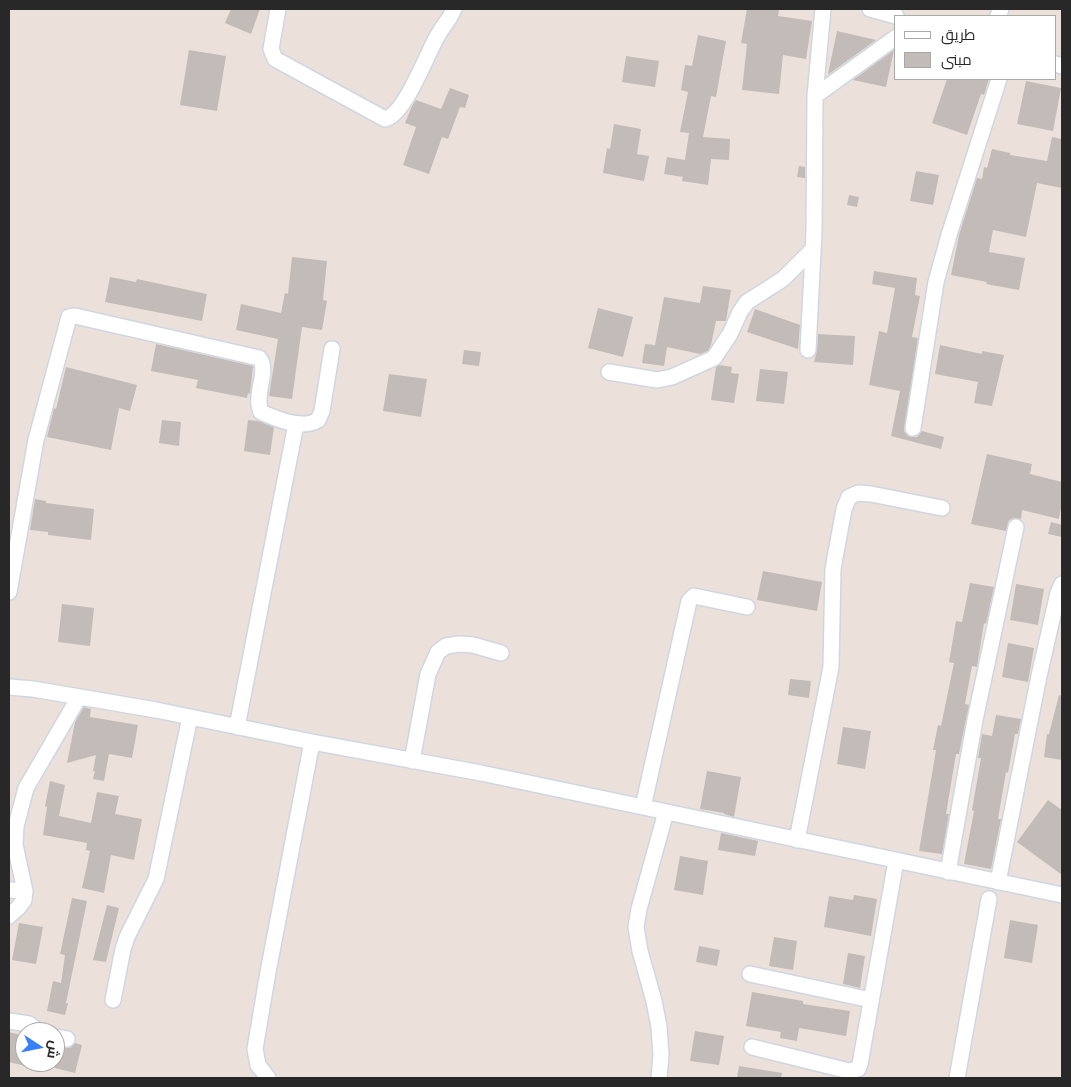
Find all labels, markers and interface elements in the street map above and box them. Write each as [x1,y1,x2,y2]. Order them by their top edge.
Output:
legend [894,15,1056,80]
text: طريق [941,25,975,43]
text: مبنى [941,50,972,68]
north arrow [15,1022,65,1072]
text: ش [44,1039,64,1060]

